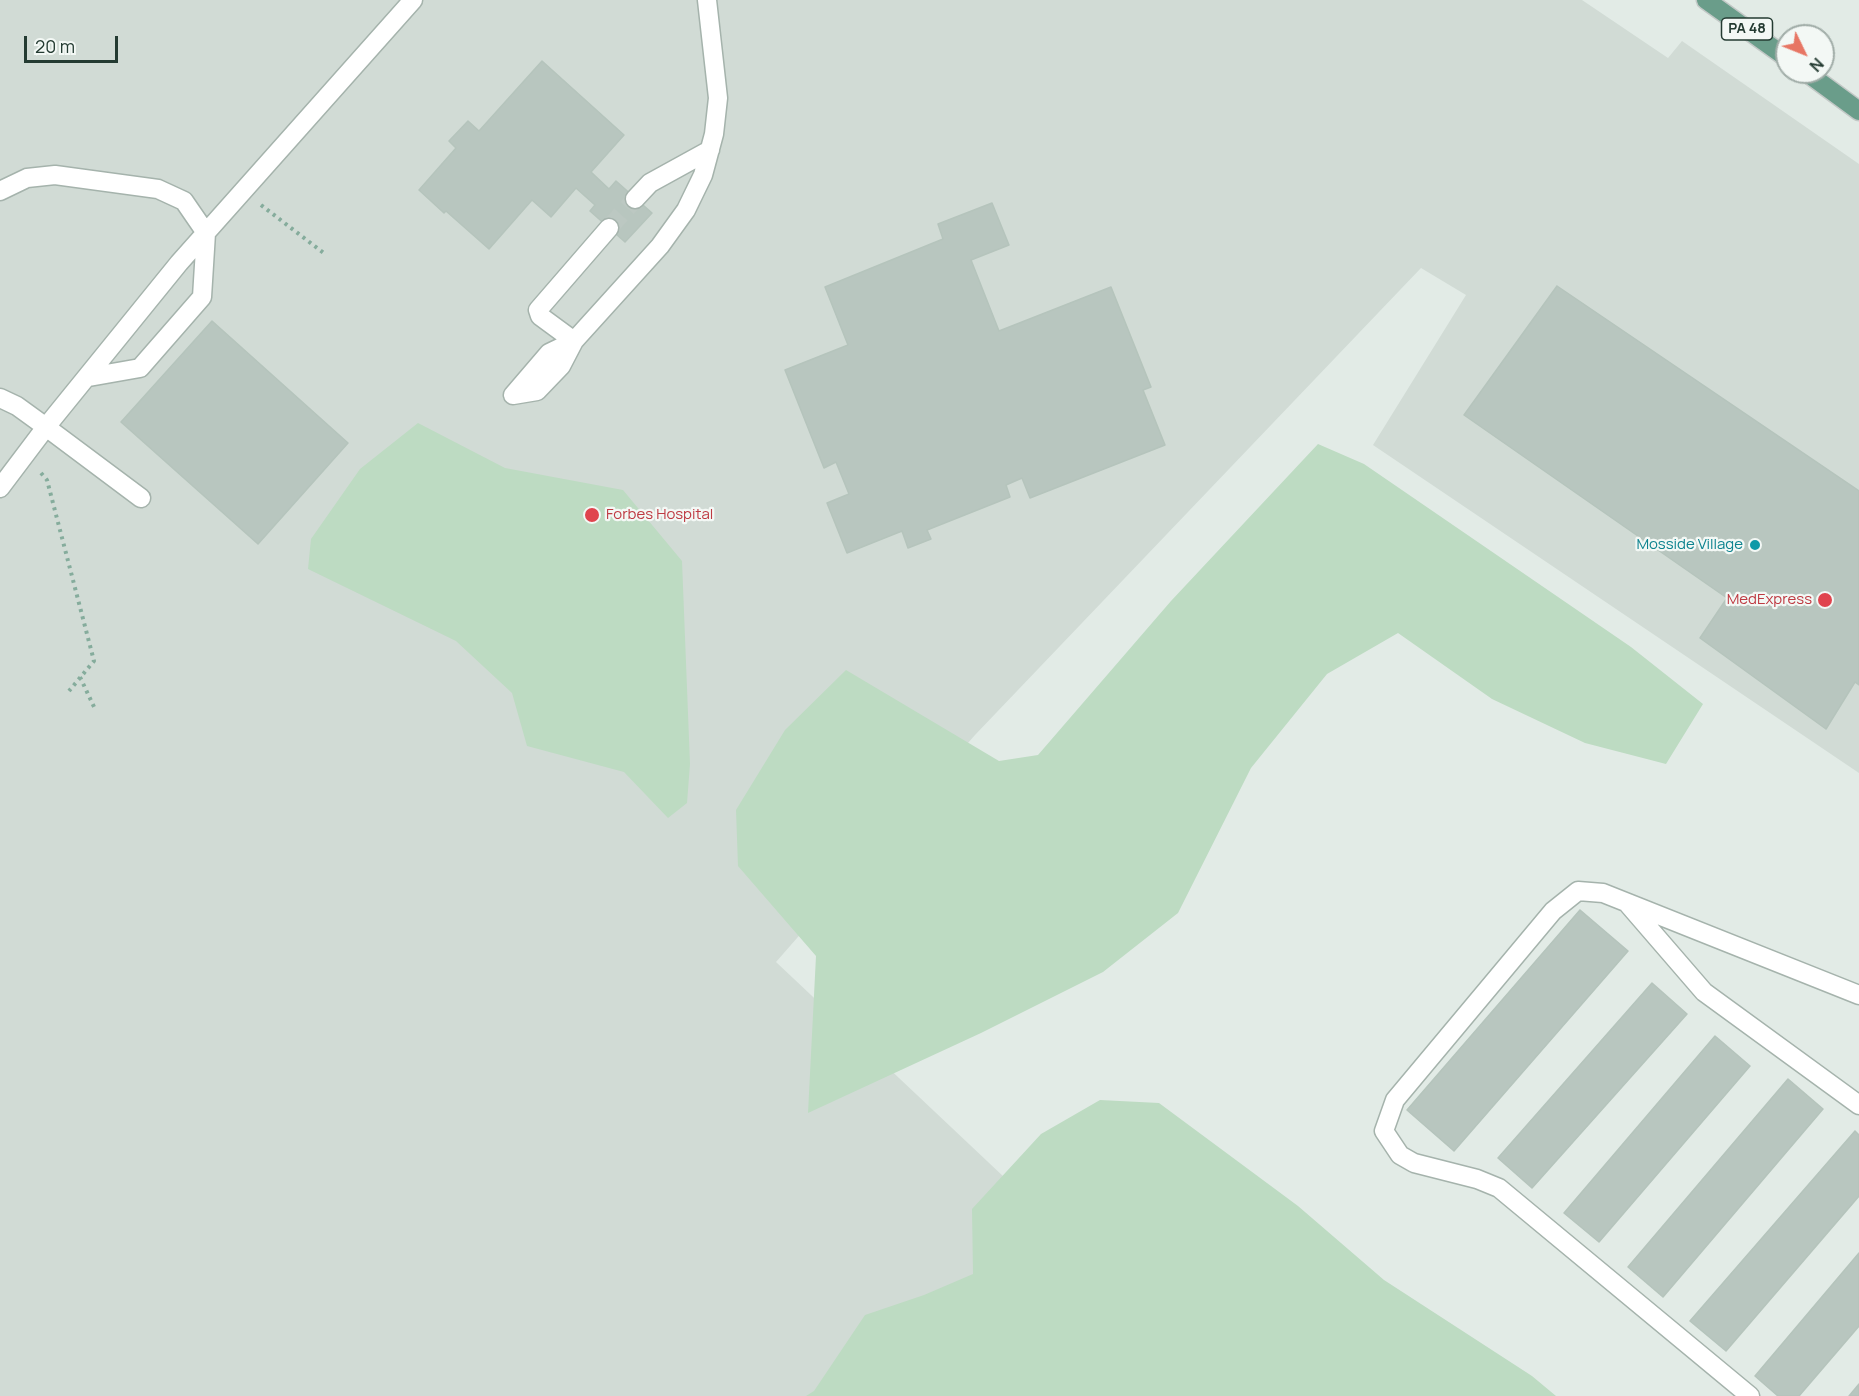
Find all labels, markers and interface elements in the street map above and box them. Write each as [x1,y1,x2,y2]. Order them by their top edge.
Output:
road number: PA 48 [1722,18,1772,40]
scale bar [27,24,122,62]
north arrow [1775,24,1835,84]
text: 20 m [35,34,75,58]
text: N [1805,53,1829,77]
marker: Forbes Hospital [583,506,601,524]
place label: Forbes Hospital [606,506,713,524]
place label: Mosside Village [1636,536,1743,554]
marker: Mosside Village [1748,538,1762,552]
place label: MedExpress [1727,591,1812,609]
marker: MedExpress [1816,591,1834,609]

